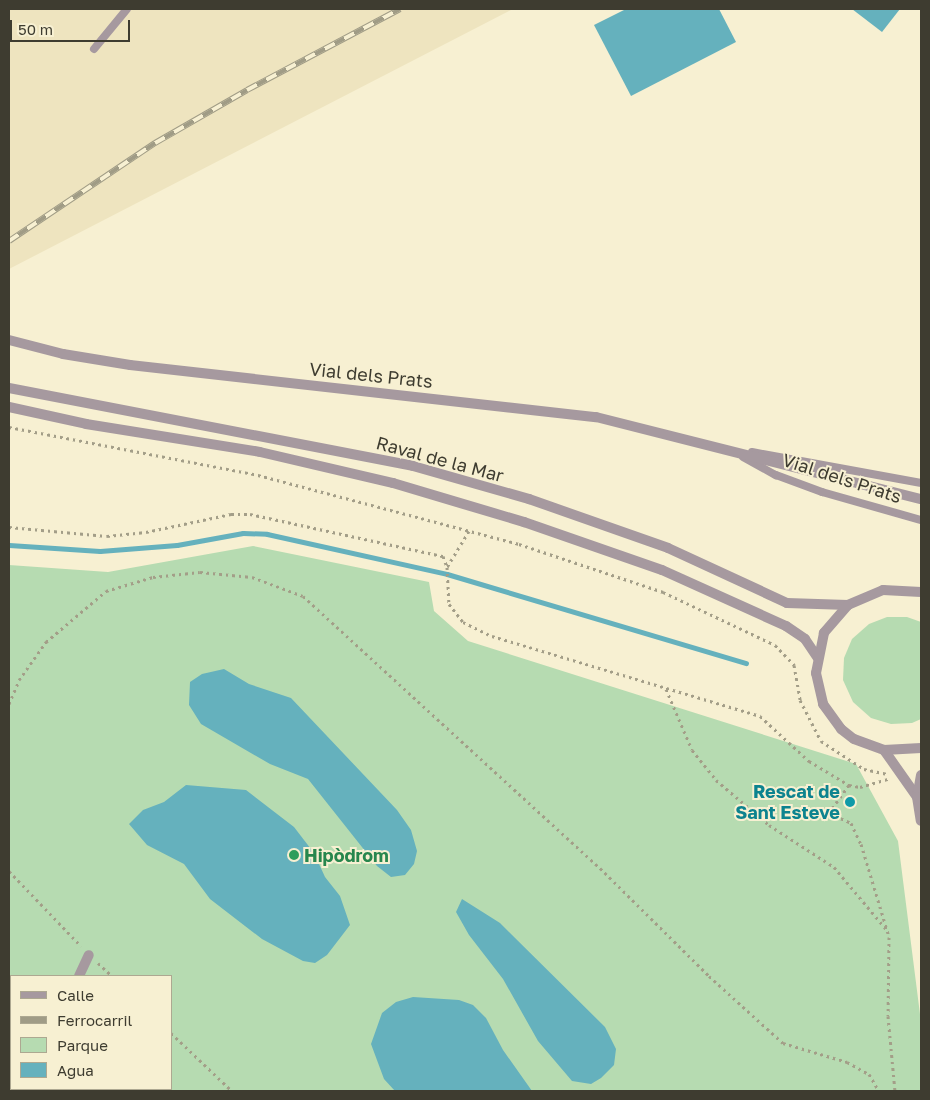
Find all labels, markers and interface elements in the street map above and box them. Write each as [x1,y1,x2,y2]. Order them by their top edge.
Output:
scale bar [12,10,132,42]
text: 50 m [18,20,53,38]
street label: Vial dels Prats [308,358,434,392]
street label: Raval de la Mar [374,432,506,486]
street label: Vial dels Prats [780,449,904,507]
place label: Rescat de Sant Esteve [735,781,840,824]
marker: Rescat de Sant Esteve [844,796,856,808]
place label: Hipòdrom [304,844,389,866]
marker: Hipòdrom [288,849,300,861]
legend [10,975,172,1090]
text: Calle [57,986,94,1004]
text: Ferrocarril [57,1011,132,1029]
text: Parque [57,1036,108,1054]
text: Agua [57,1061,94,1079]

